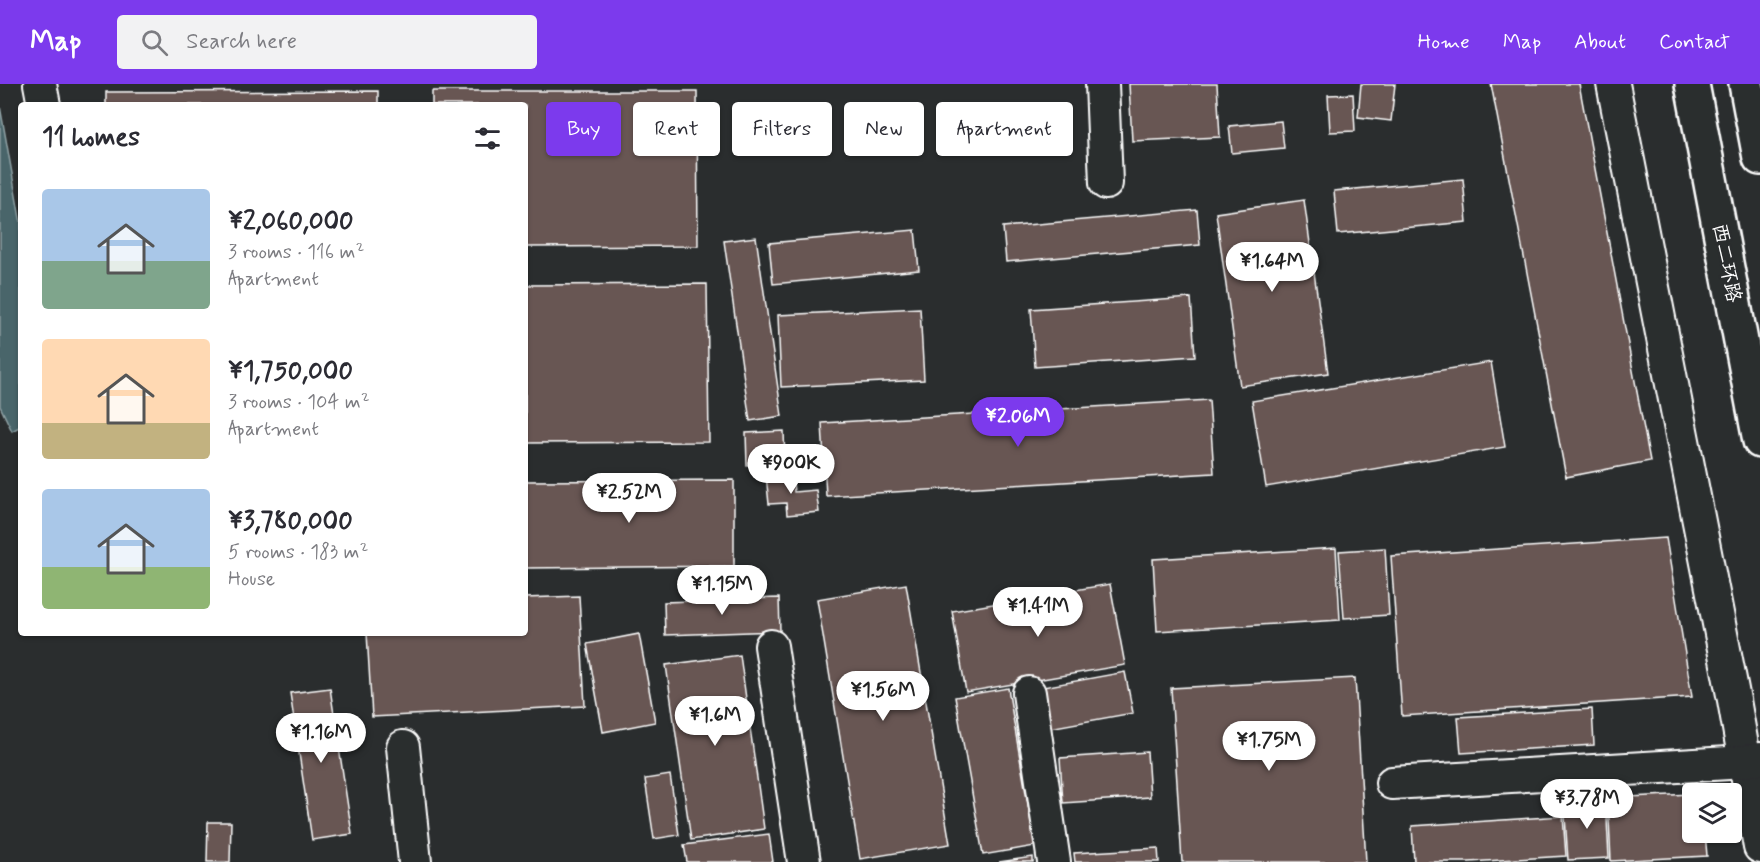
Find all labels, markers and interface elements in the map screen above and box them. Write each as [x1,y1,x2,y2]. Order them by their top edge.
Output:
search box [117,15,537,69]
text: Map [30,24,81,61]
icon: search [138,26,171,59]
text: Search here [186,28,297,56]
text: Home [1418,28,1470,56]
text: Map [1503,28,1541,56]
text: About [1574,28,1626,56]
text: Contact [1659,28,1730,56]
chip: Buy [546,102,621,156]
chip: Rent [633,102,720,156]
chip: Filters [732,102,832,156]
chip: New [844,102,924,156]
chip: Apartment [936,102,1073,156]
text: 11 homes [42,121,140,155]
icon: filters [471,122,504,155]
text: ¥2,060,000 [228,205,354,239]
icon: home [90,213,162,285]
street label: 西二环路 [1705,221,1747,306]
text: 3 rooms · 116 m² [228,239,364,266]
pin: ¥1.64M [1223,242,1321,293]
text: ¥1.64M [1240,248,1304,275]
text: Apartment [228,266,319,293]
text: ¥1,750,000 [228,355,353,389]
icon: home [90,363,162,435]
text: 3 rooms · 104 m² [228,389,370,416]
pin: ¥2.06M [969,397,1067,448]
text: ¥2.06M [985,403,1051,430]
text: Apartment [228,416,319,443]
pin: ¥900K [749,444,833,495]
text: ¥900K [762,450,820,477]
pin: ¥2.52M [580,473,678,524]
text: ¥2.52M [596,479,662,506]
text: ¥3,780,000 [228,505,353,539]
icon: home [90,513,162,585]
text: 5 rooms · 183 m² [228,539,368,566]
pin: ¥1.15M [673,565,771,616]
text: House [228,566,275,593]
text: ¥1.15M [691,571,753,598]
pin: ¥1.41M [989,587,1087,638]
text: ¥1.41M [1007,593,1069,620]
pin: ¥1.56M [834,671,932,722]
text: ¥1.56M [850,677,916,704]
pin: ¥1.6M [673,696,757,747]
text: ¥1.6M [689,702,741,729]
pin: ¥1.16M [272,713,370,764]
text: ¥1.16M [290,719,352,746]
pin: ¥1.75M [1220,721,1318,772]
text: ¥1.75M [1237,727,1301,754]
pin: ¥3.78M [1538,779,1636,830]
map controls [1682,783,1742,843]
button: layers [1682,783,1742,843]
text: ¥3.78M [1554,785,1620,812]

